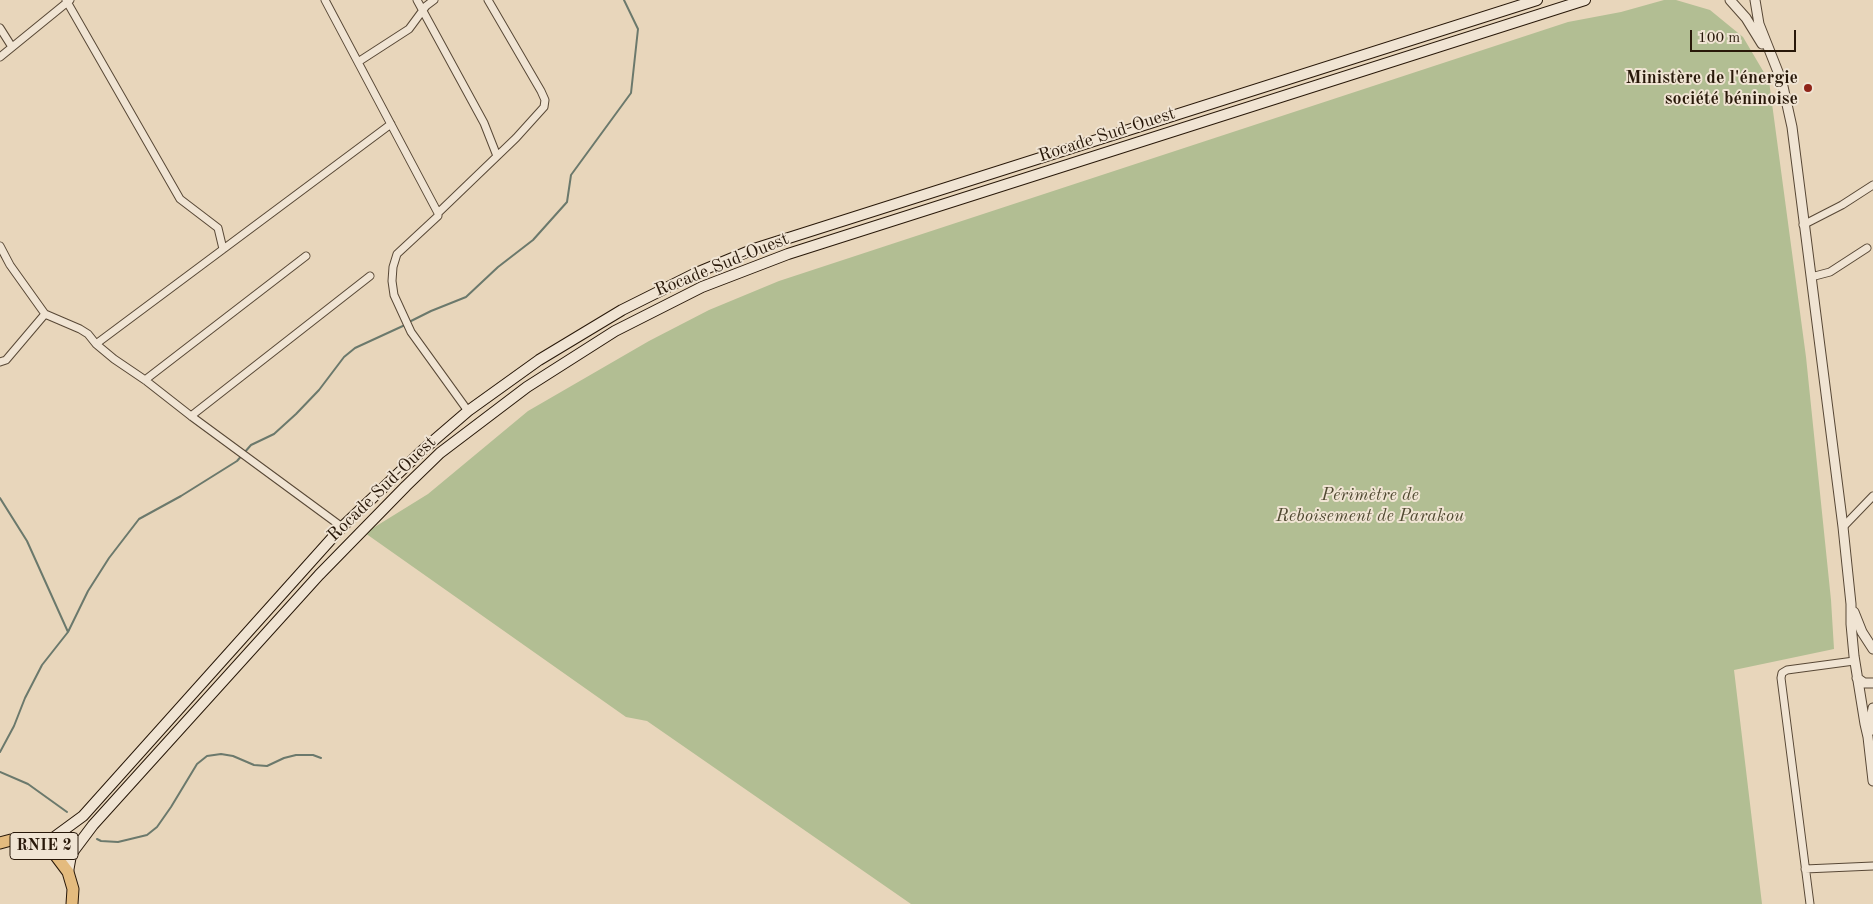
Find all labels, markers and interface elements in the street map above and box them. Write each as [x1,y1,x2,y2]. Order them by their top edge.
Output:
scale bar [1693,20,1799,52]
text: 100 m [1698,31,1740,46]
place label: Ministère de l'énergie société béninoise [1625,67,1798,110]
marker: Ministère de l'énergie société béninoise [1802,82,1814,94]
street label: Rocade Sud-Ouest [1036,103,1178,167]
street label: Rocade Sud-Ouest [652,228,792,302]
street label: Rocade Sud-Ouest [323,432,441,546]
park label: Périmètre de Reboisement de Parakou [1276,484,1464,526]
road number: RNIE 2 [10,832,78,859]

